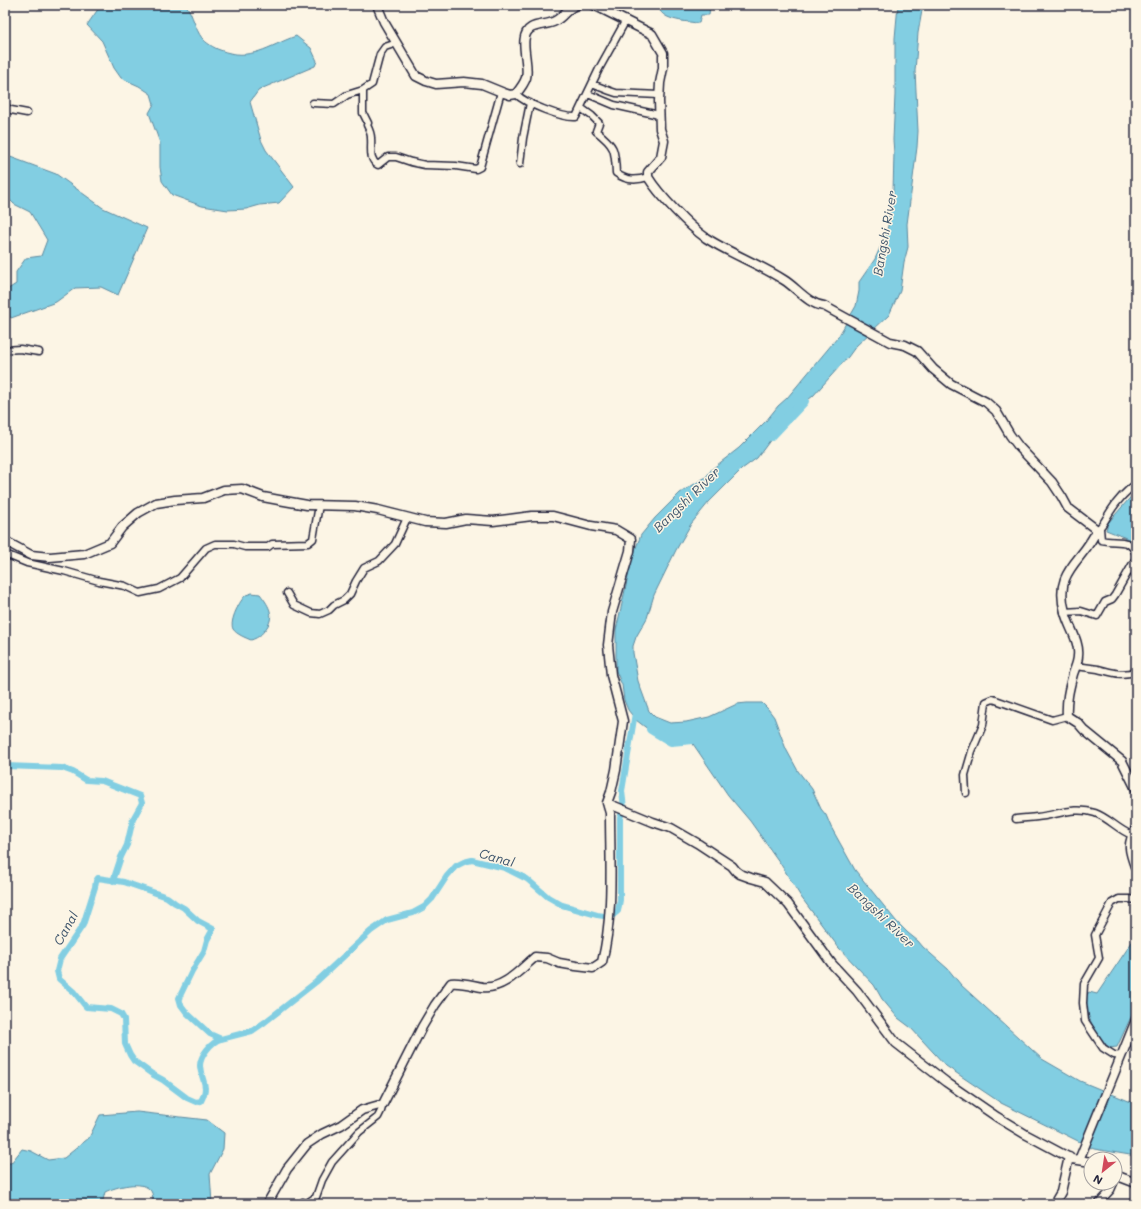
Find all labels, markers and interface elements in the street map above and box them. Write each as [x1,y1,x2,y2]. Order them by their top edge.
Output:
water label: Bangshi River [868,188,900,277]
water label: Bangshi River [649,463,723,535]
water label: Canal [477,844,517,870]
water label: Bangshi River [845,879,919,951]
water label: Canal [49,908,82,948]
north arrow [1083,1151,1123,1191]
text: N [1090,1172,1105,1189]

